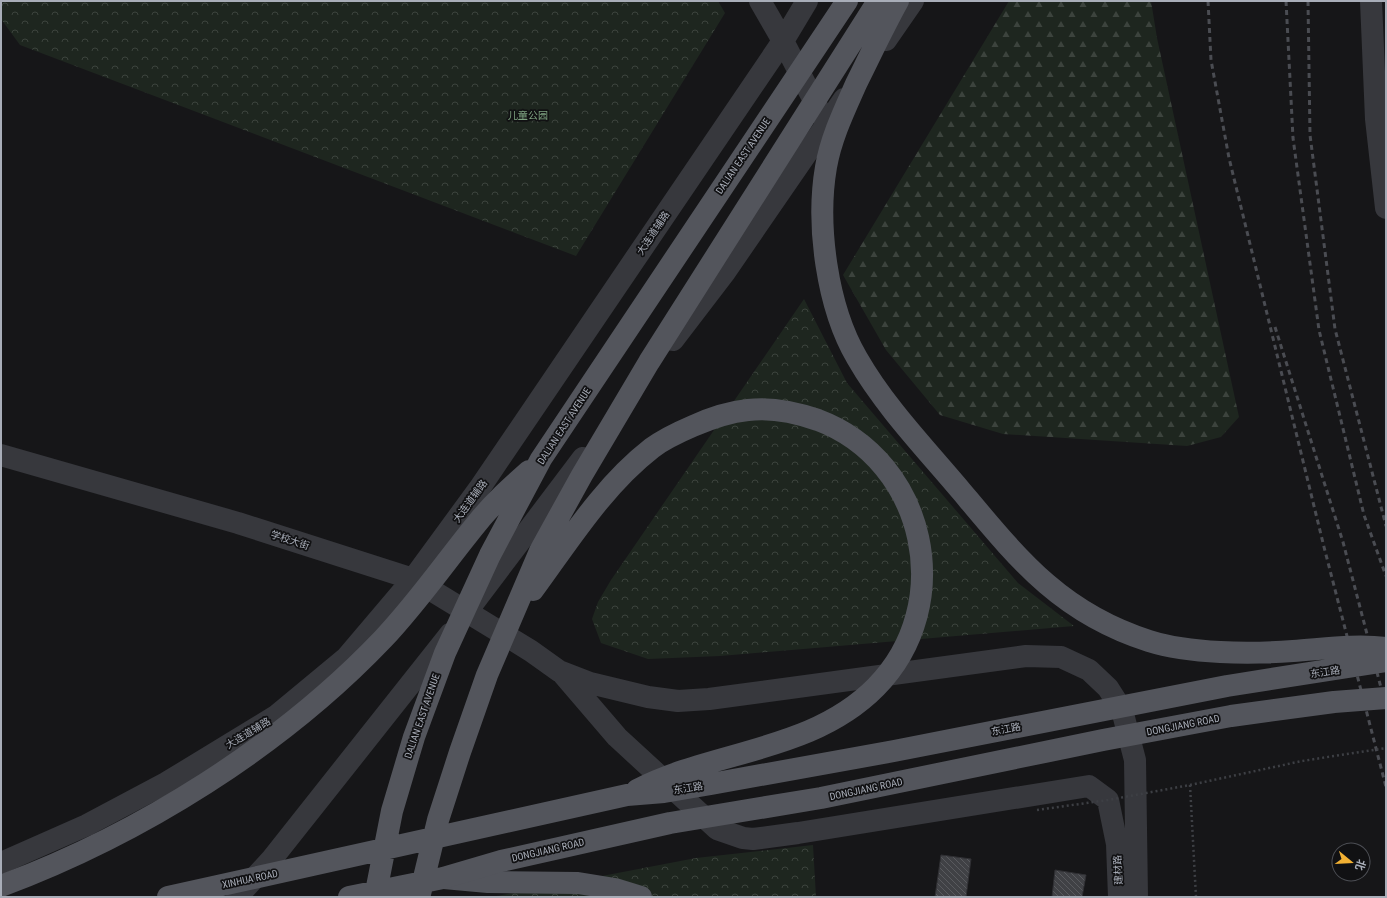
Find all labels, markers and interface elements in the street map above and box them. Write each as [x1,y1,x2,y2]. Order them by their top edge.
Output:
park label: 儿童公园 [508,110,548,121]
street label: DALIAN EAST AVENUE [714,116,772,196]
street label: 大连道辅路 [634,209,672,257]
street label: DALIAN EAST AVENUE [535,386,593,466]
street label: 大连道辅路 [451,478,489,524]
street label: 学校大街 [269,529,311,551]
street label: 东江路 [1309,664,1341,680]
street label: DALIAN EAST AVENUE [402,672,442,760]
street label: DONGJIANG ROAD [1146,712,1221,737]
street label: 大连道辅路 [224,715,272,751]
street label: 东江路 [990,721,1022,737]
street label: DONGJIANG ROAD [829,776,904,802]
street label: 东江路 [672,780,704,796]
street label: DONGJIANG ROAD [511,836,586,864]
north arrow [1331,842,1371,882]
street label: 建材路 [1112,855,1124,885]
text: 北 [1352,858,1368,872]
street label: XINHUA ROAD [221,868,279,890]

